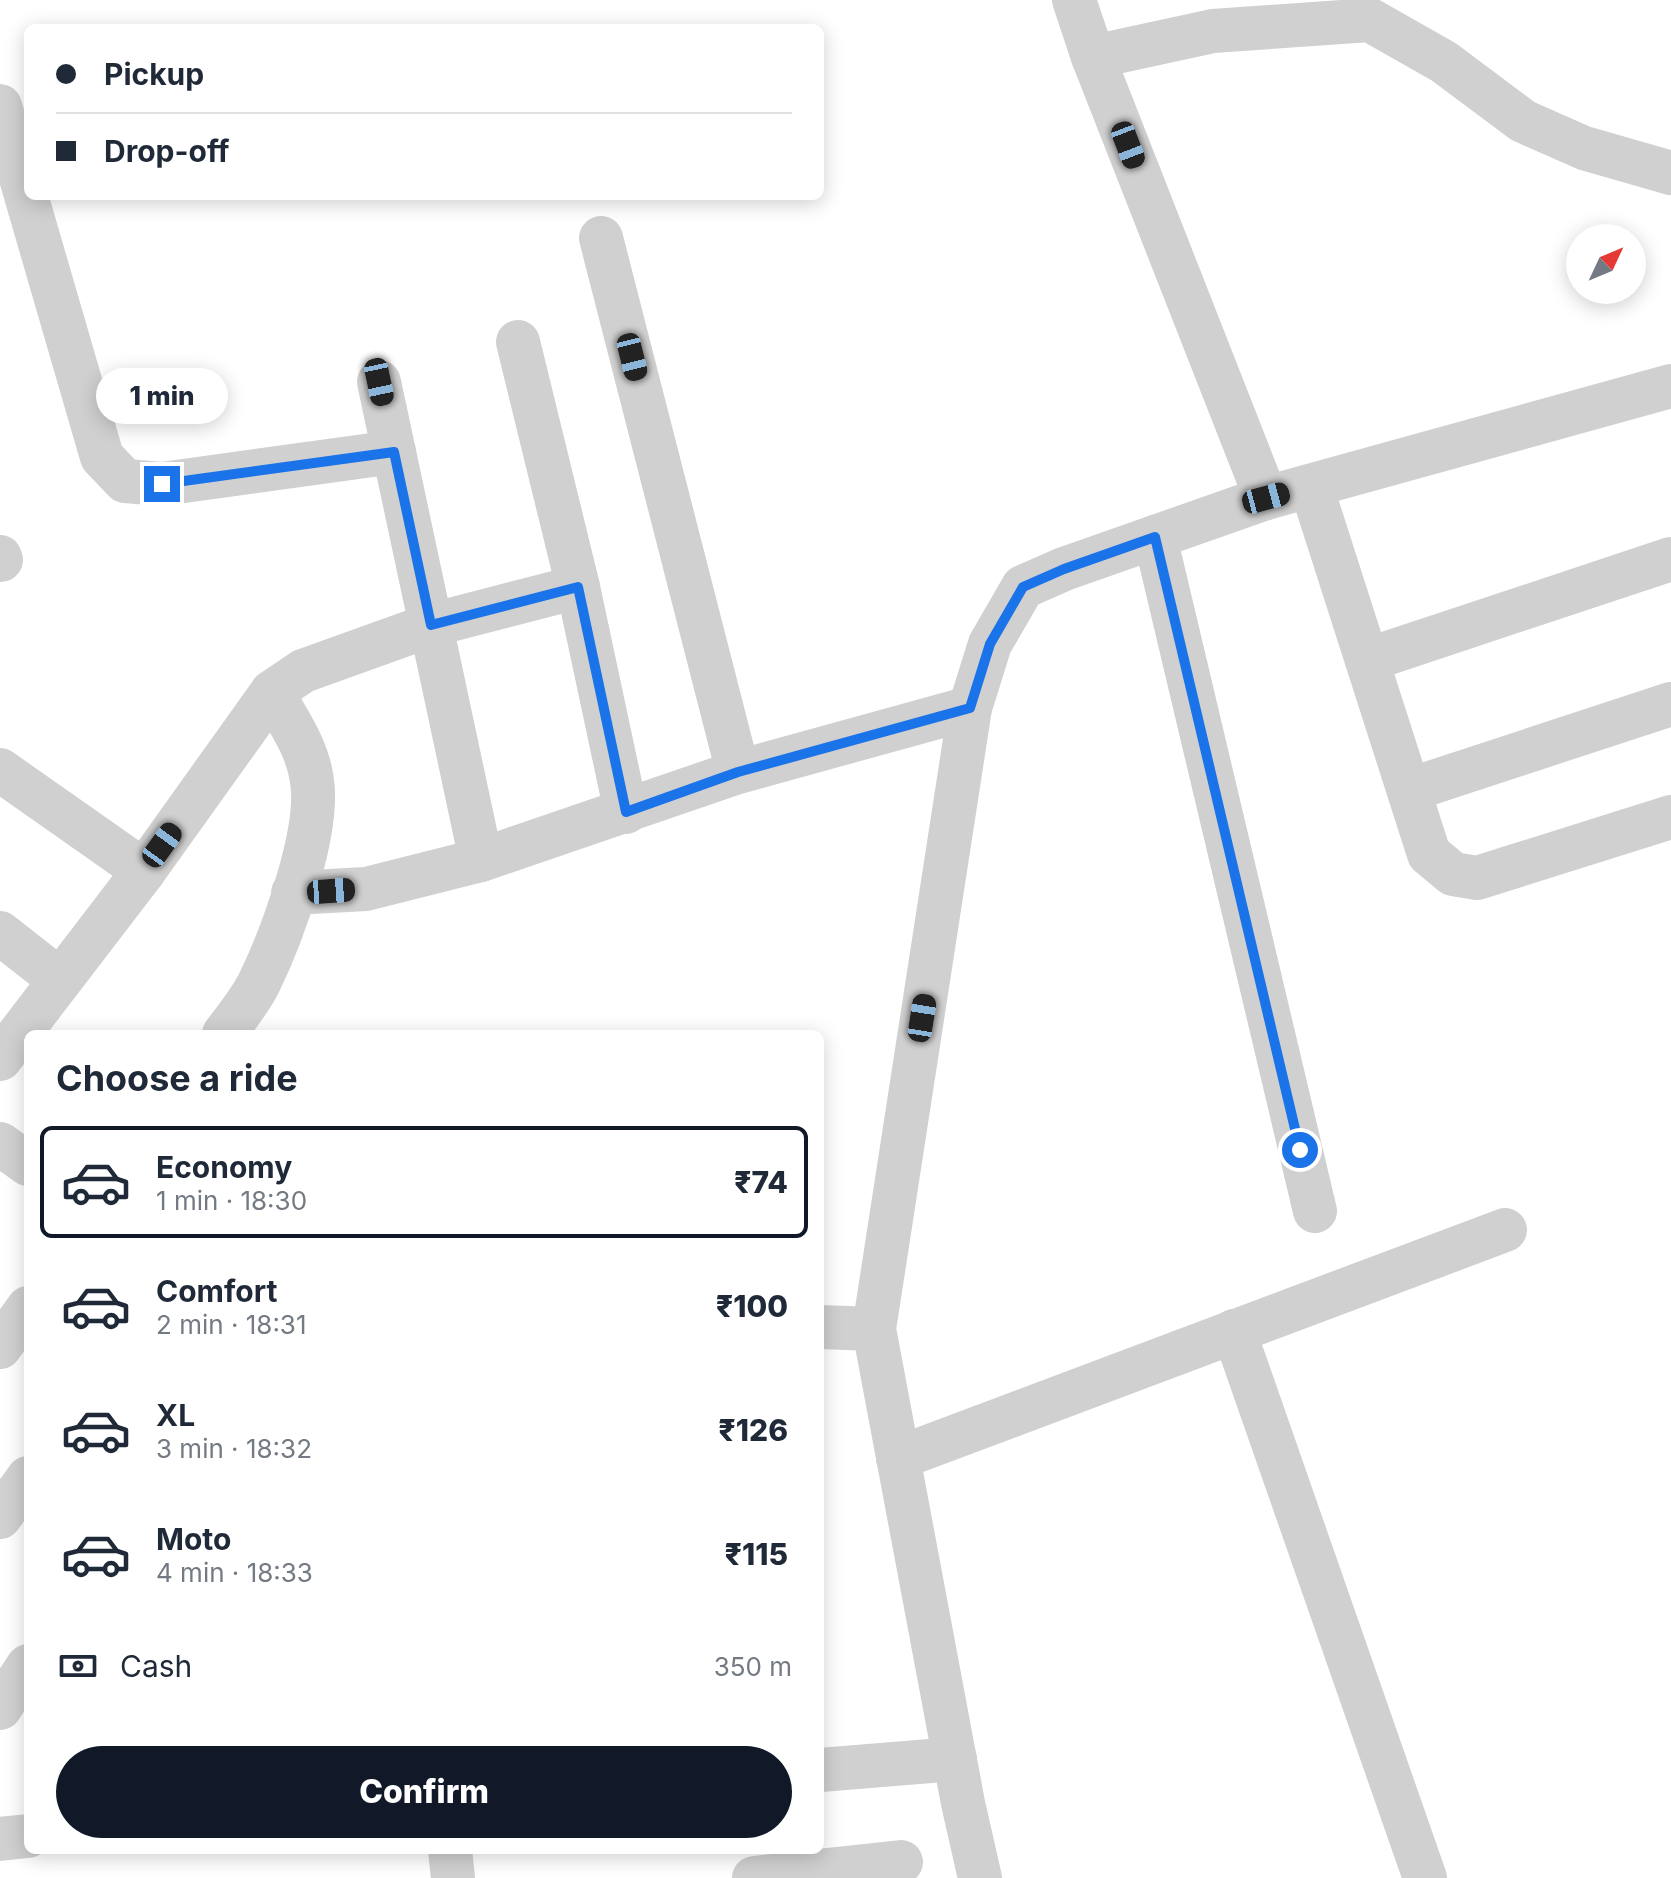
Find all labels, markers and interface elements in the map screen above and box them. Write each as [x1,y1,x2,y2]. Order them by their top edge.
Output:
text: Pickup [104,56,204,92]
car [1108,118,1148,172]
text: Drop-off [104,133,230,169]
north arrow [1566,224,1646,304]
map controls [1566,224,1646,304]
car [615,331,649,383]
car [362,356,396,408]
callout: 1 min [96,368,228,424]
text: 1 min [129,380,195,411]
route end [144,466,180,502]
car [1240,480,1292,516]
car [138,819,186,871]
car [306,877,356,905]
car [906,992,938,1044]
text: Choose a ride [56,1056,298,1100]
route start [1282,1132,1318,1168]
icon: car [60,1146,132,1218]
text: Economy [156,1149,292,1185]
text: ₹74 [734,1164,788,1200]
text: 1 min · 18:30 [156,1185,307,1216]
icon: car [60,1270,132,1342]
text: Comfort [156,1273,277,1309]
text: ₹100 [716,1288,788,1324]
text: 2 min · 18:31 [156,1309,307,1340]
icon: car [60,1394,132,1466]
text: XL [156,1397,195,1433]
text: ₹126 [718,1412,788,1448]
text: 3 min · 18:32 [156,1433,312,1464]
icon: car [60,1518,132,1590]
text: Moto [156,1521,231,1557]
text: ₹115 [724,1536,788,1572]
text: 4 min · 18:33 [156,1557,313,1588]
icon: cash [56,1644,100,1688]
text: Cash [120,1648,192,1684]
text: 350 m [714,1651,792,1682]
button: Confirm [56,1746,792,1838]

